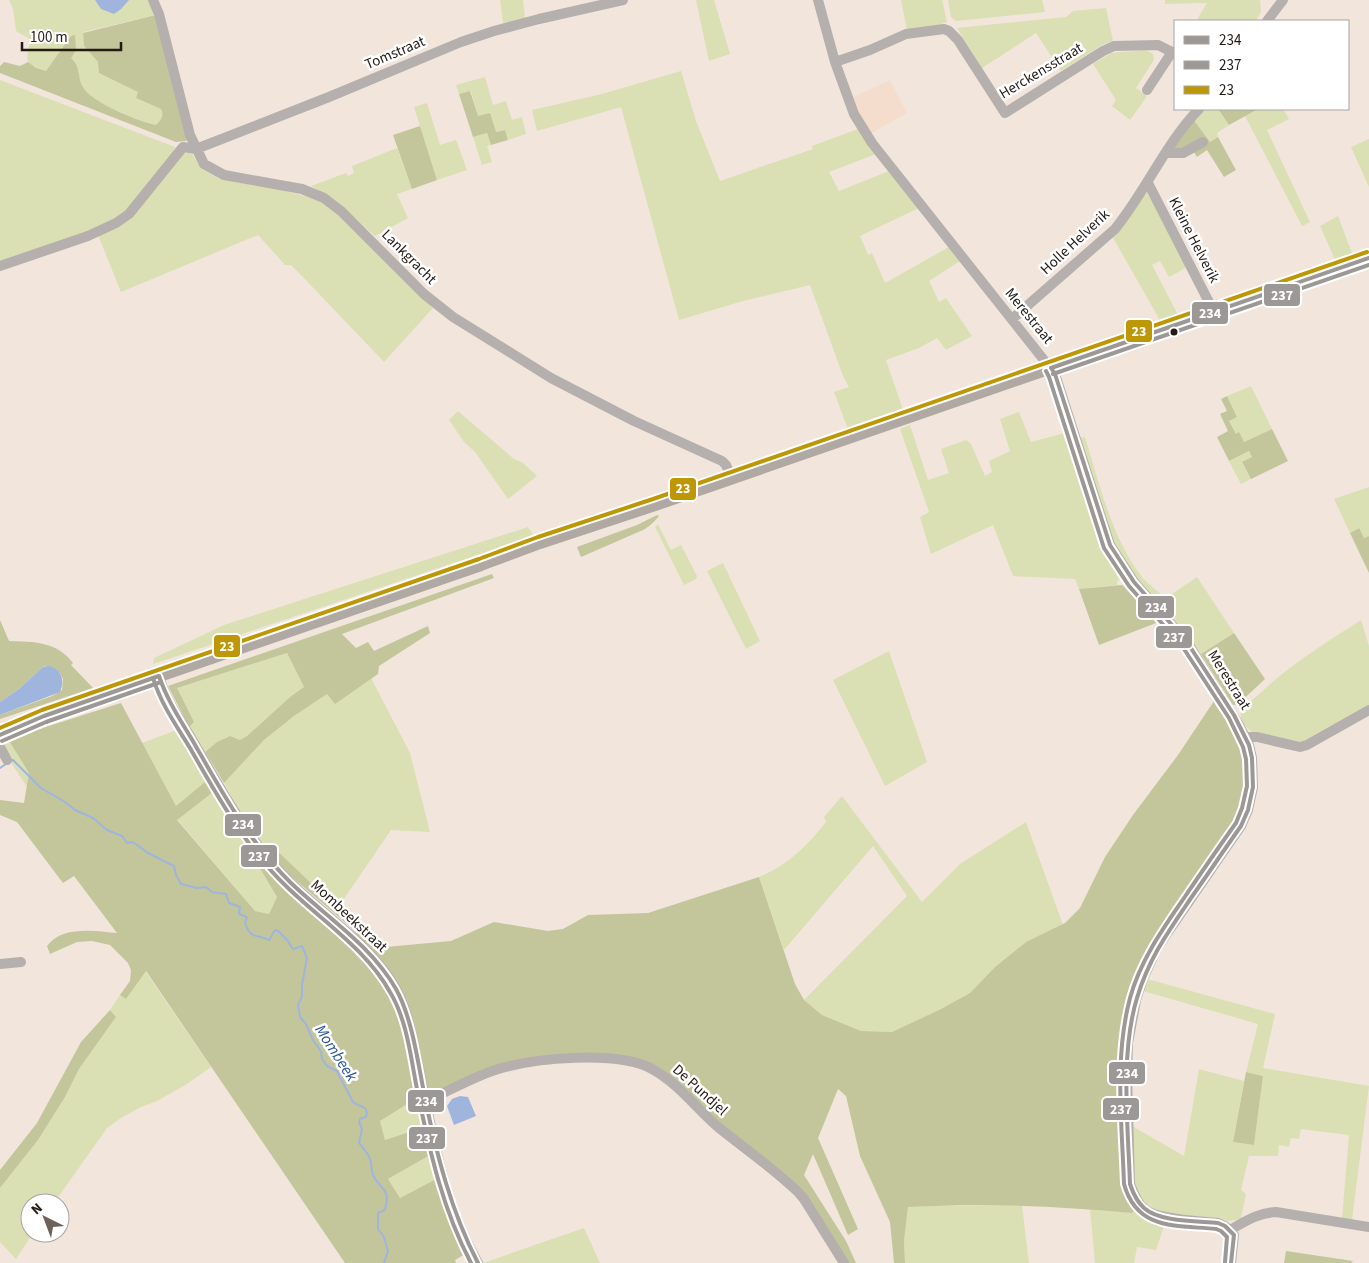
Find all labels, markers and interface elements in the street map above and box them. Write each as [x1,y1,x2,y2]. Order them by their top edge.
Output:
scale bar [22,20,121,52]
legend [1174,20,1349,110]
text: 100 m [30,27,68,48]
text: 234 [1219,30,1242,51]
street label: Tomstraat [362,31,428,75]
street label: Herckensstraat [995,38,1087,104]
text: 237 [1219,55,1241,76]
text: 23 [1219,80,1234,101]
street label: Kleine Helverik [1163,193,1225,287]
street label: Holle Helverik [1036,204,1115,280]
street label: Lankgracht [377,225,441,289]
street label: Merestraat [1000,283,1058,349]
line badge: 237 [1263,283,1301,307]
text: 237 [1271,286,1293,306]
line badge: 234 [1191,301,1229,325]
text: 234 [1199,304,1222,324]
line badge: 23 [1125,319,1153,343]
text: 23 [1132,322,1146,342]
unlabelled marker [1169,327,1179,337]
line badge: 23 [669,477,697,501]
text: 23 [676,479,690,499]
line badge: 234 [1137,595,1175,619]
text: 234 [1145,598,1168,618]
line badge: 237 [1155,625,1193,649]
text: 237 [1163,628,1185,648]
line badge: 23 [213,634,241,658]
text: 23 [220,637,234,657]
street label: Merestraat [1202,646,1256,714]
line badge: 234 [224,813,262,837]
text: 234 [232,815,255,835]
line badge: 237 [240,844,278,868]
text: 237 [248,847,270,867]
street label: Mombeekstraat [306,875,392,957]
water label: Mombeek [309,1020,363,1086]
street label: De Pundjel [668,1060,732,1121]
line badge: 234 [1108,1061,1146,1085]
text: 234 [1116,1064,1139,1084]
line badge: 234 [407,1089,445,1113]
text: 234 [415,1092,438,1112]
line badge: 237 [1102,1097,1140,1121]
text: 237 [1110,1100,1132,1120]
line badge: 237 [408,1126,446,1150]
text: 237 [416,1129,438,1149]
north arrow [20,1193,70,1243]
text: N [27,1199,47,1220]

